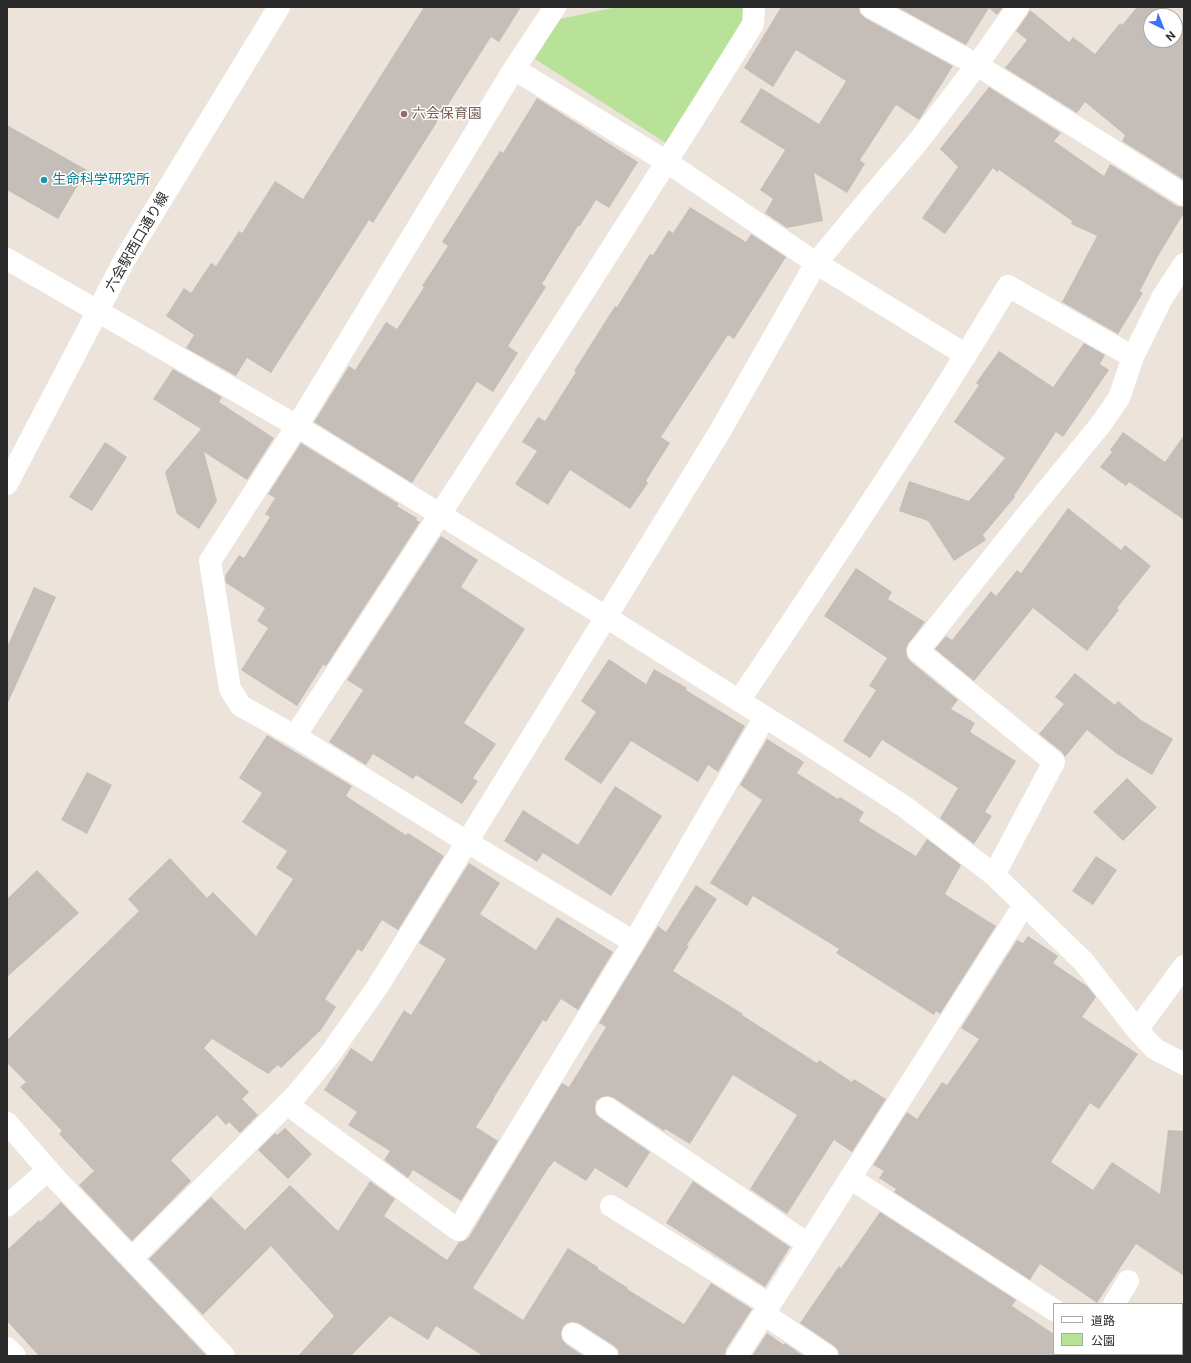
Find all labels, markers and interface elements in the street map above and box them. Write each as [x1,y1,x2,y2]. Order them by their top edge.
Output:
north arrow [1143,8,1183,48]
text: N [1163,29,1178,43]
place label: 六会保育園 [412,106,482,122]
marker: 六会保育園 [399,109,409,119]
place label: 生命科学研究所 [52,172,150,188]
marker: 生命科学研究所 [39,175,49,185]
street label: 六会駅西口通り線 [102,189,172,295]
legend [1053,1303,1183,1355]
text: 道路 [1091,1314,1115,1328]
text: 公園 [1091,1334,1115,1348]

